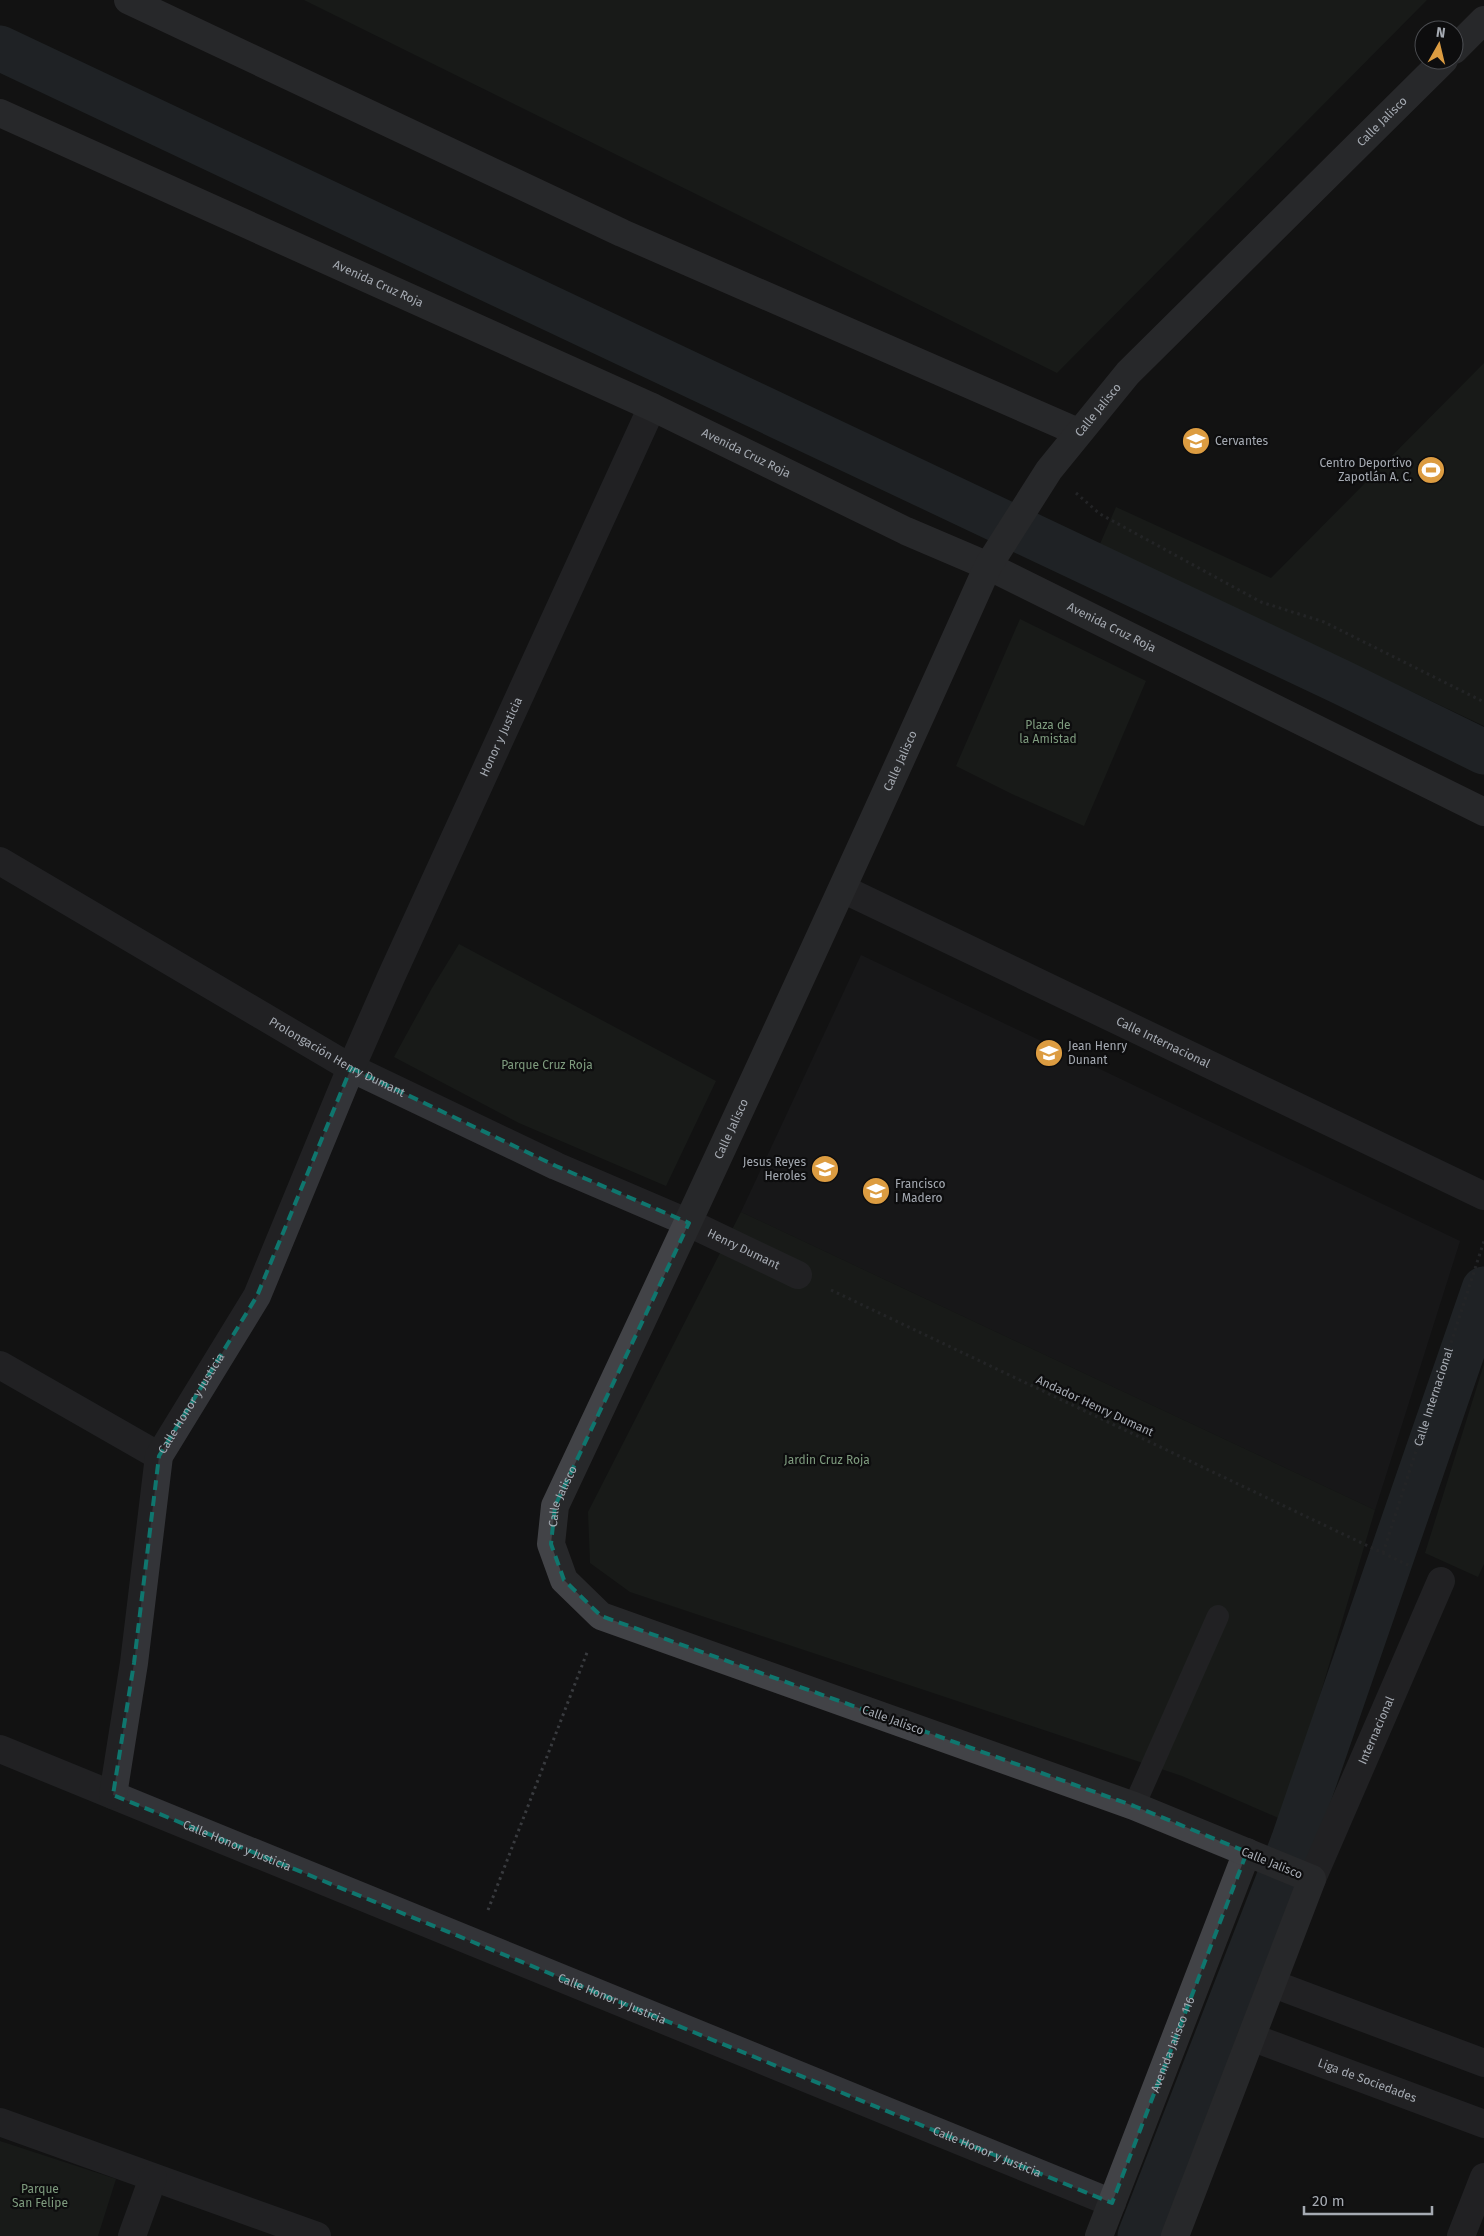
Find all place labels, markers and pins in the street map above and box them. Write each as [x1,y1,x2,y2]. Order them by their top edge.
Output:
school or university icon: Cervantes [1181,426,1211,456]
place label: Cervantes [1215,434,1269,448]
sports icon: Centro Deportivo Zapotlán A. C. [1416,455,1446,485]
place label: Centro Deportivo Zapotlán A. C. [1320,456,1412,484]
school or university icon: Jean Henry Dunant [1034,1038,1064,1068]
place label: Jean Henry Dunant [1068,1039,1127,1067]
school or university icon: Jesus Reyes Heroles [810,1154,840,1184]
place label: Jesus Reyes Heroles [743,1155,806,1183]
school or university icon: Francisco I Madero [861,1176,891,1206]
place label: Francisco I Madero [895,1177,945,1205]

